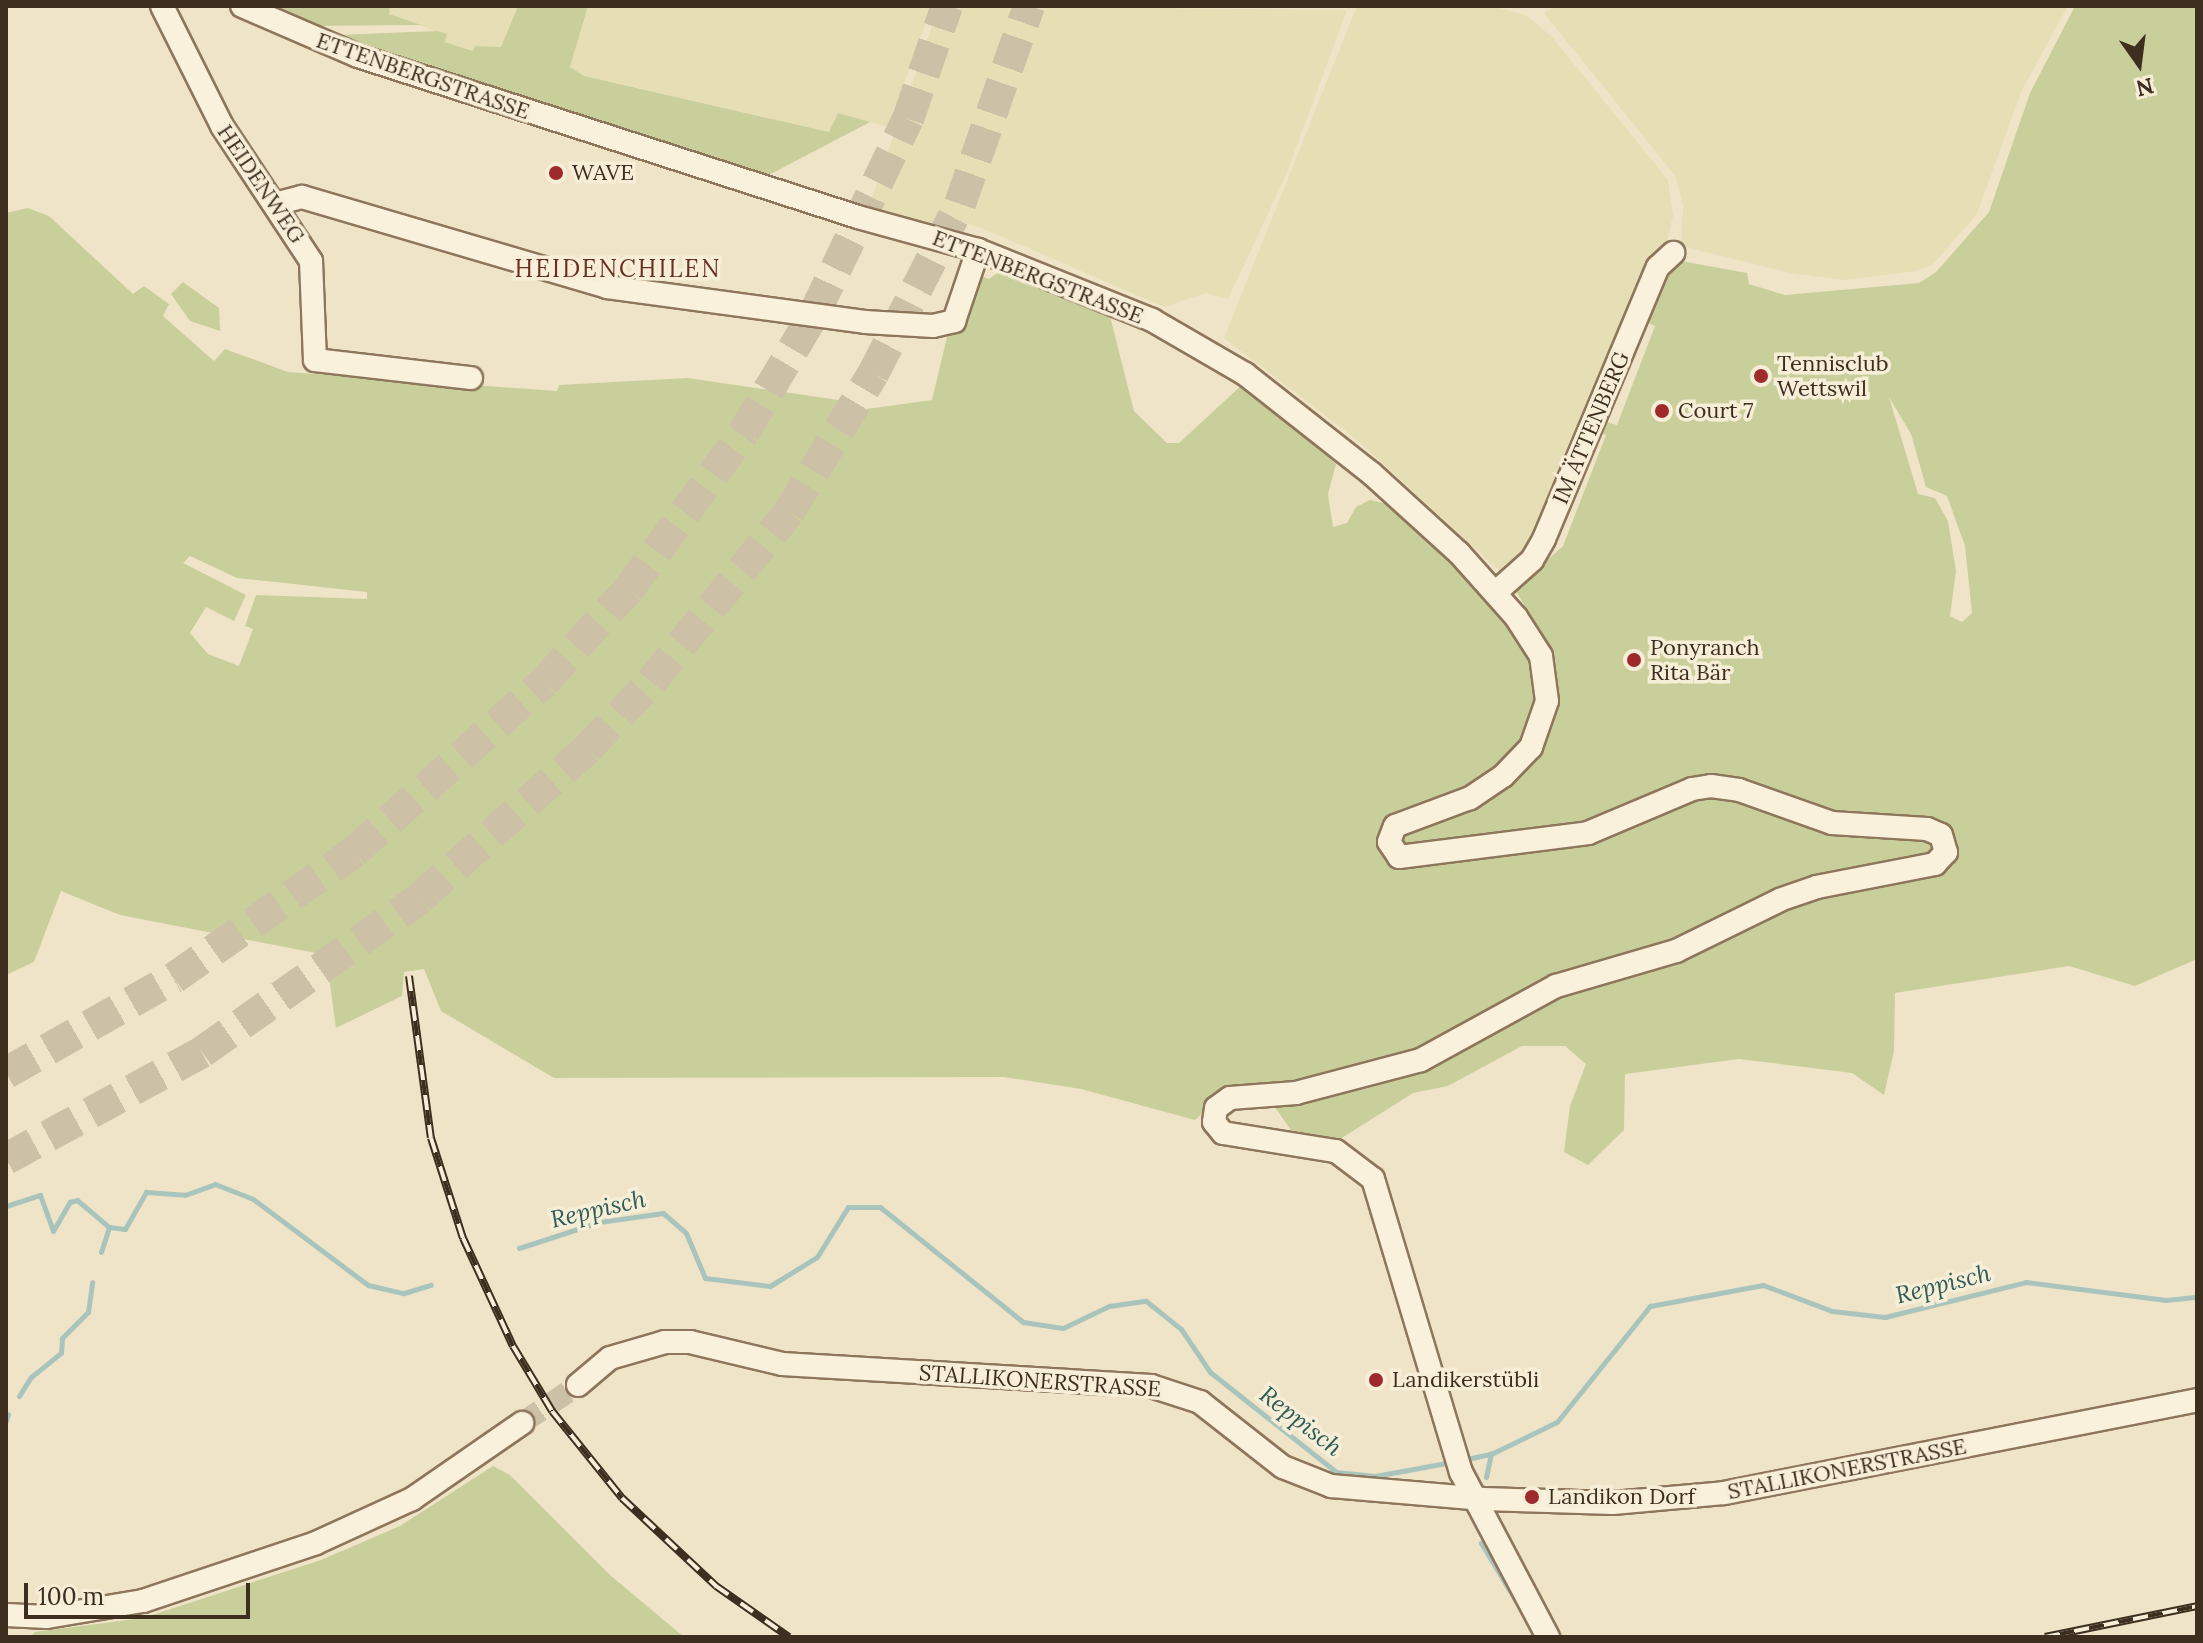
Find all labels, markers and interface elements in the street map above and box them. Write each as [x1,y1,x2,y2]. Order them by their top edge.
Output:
north arrow [2099,24,2179,104]
street label: ETTENBERGSTRASSE [313,27,533,125]
text: N [2133,72,2156,103]
street label: HEIDENWEG [212,120,310,248]
place label: WAVE [572,160,634,186]
marker: WAVE [547,164,565,182]
street label: ETTENBERGSTRASSE [929,225,1147,329]
district label: HEIDENCHILEN [514,255,722,283]
street label: IM ÄTTENBERG [1547,348,1635,508]
place label: Tennisclub Wettswil [1777,350,1889,402]
marker: Tennisclub Wettswil [1752,367,1770,385]
place label: Court 7 [1678,398,1754,424]
marker: Court 7 [1653,402,1671,420]
place label: Ponyranch Rita Bär [1650,634,1760,686]
marker: Ponyranch Rita Bär [1625,651,1643,669]
water label: Reppisch [548,1184,648,1234]
water label: Reppisch [1893,1258,1993,1310]
street label: STALLIKONERSTRASSE [918,1359,1162,1403]
place label: Landikerstübli [1392,1367,1539,1393]
marker: Landikerstübli [1367,1371,1385,1389]
water label: Reppisch [1254,1380,1348,1462]
street label: STALLIKONERSTRASSE [1725,1433,1969,1505]
place label: Landikon Dorf [1548,1484,1695,1510]
marker: Landikon Dorf [1523,1488,1541,1506]
scale bar [28,1567,254,1617]
text: 100 m [38,1581,104,1612]

